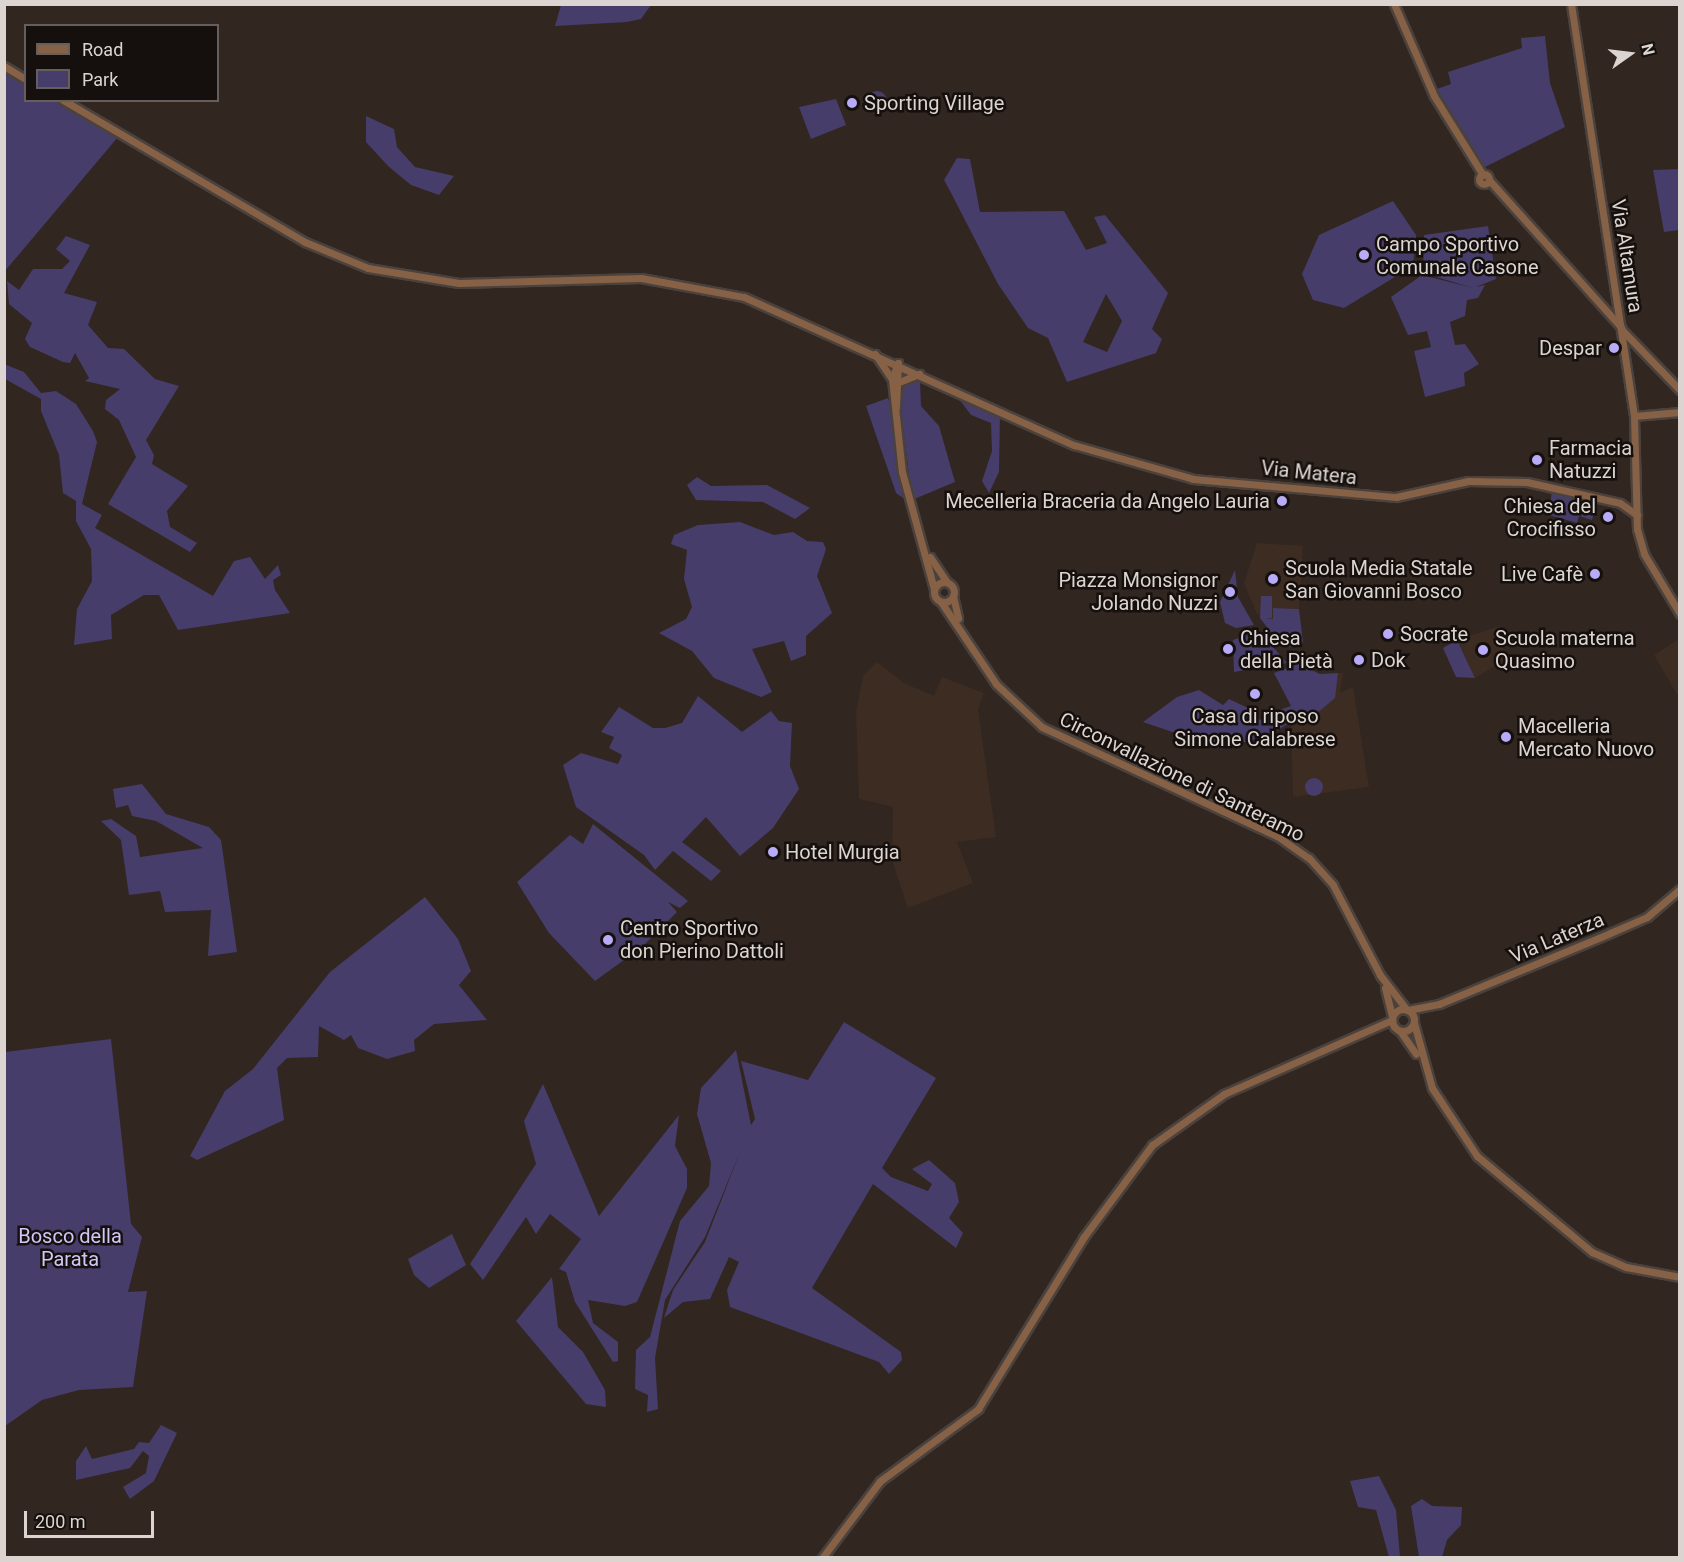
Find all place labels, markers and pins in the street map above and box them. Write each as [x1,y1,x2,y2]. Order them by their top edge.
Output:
place label: Sporting Village [864,91,1004,115]
marker: Sporting Village [845,96,859,110]
place label: Campo Sportivo Comunale Casone [1376,232,1539,279]
marker: Campo Sportivo Comunale Casone [1357,248,1371,262]
place label: Despar [1539,336,1602,360]
marker: Despar [1607,341,1621,355]
place label: Farmacia Natuzzi [1549,436,1632,483]
marker: Farmacia Natuzzi [1530,453,1544,467]
place label: Mecelleria Braceria da Angelo Lauria [945,489,1270,513]
marker: Mecelleria Braceria da Angelo Lauria [1275,494,1289,508]
place label: Chiesa del Crocifisso [1504,494,1596,541]
marker: Chiesa del Crocifisso [1601,510,1615,524]
place label: Scuola Media Statale San Giovanni Bosco [1285,556,1473,603]
place label: Live Cafè [1501,562,1583,586]
marker: Live Cafè [1588,567,1602,581]
place label: Piazza Monsignor Jolando Nuzzi [1058,568,1218,615]
marker: Scuola Media Statale San Giovanni Bosco [1266,572,1280,586]
marker: Piazza Monsignor Jolando Nuzzi [1223,585,1237,599]
place label: Socrate [1400,622,1468,646]
place label: Chiesa della Pietà [1240,626,1333,673]
place label: Scuola materna Quasimo [1495,626,1635,673]
marker: Socrate [1381,627,1395,641]
marker: Chiesa della Pietà [1221,642,1235,656]
marker: Scuola materna Quasimo [1476,643,1490,657]
place label: Dok [1371,648,1406,672]
marker: Dok [1352,653,1366,667]
marker: Casa di riposo Simone Calabrese [1248,687,1262,701]
place label: Casa di riposo Simone Calabrese [1174,704,1336,751]
place label: Macelleria Mercato Nuovo [1518,714,1654,761]
marker: Macelleria Mercato Nuovo [1499,730,1513,744]
place label: Hotel Murgia [785,840,900,864]
marker: Hotel Murgia [766,845,780,859]
place label: Centro Sportivo don Pierino Dattoli [620,916,784,963]
marker: Centro Sportivo don Pierino Dattoli [601,933,615,947]

